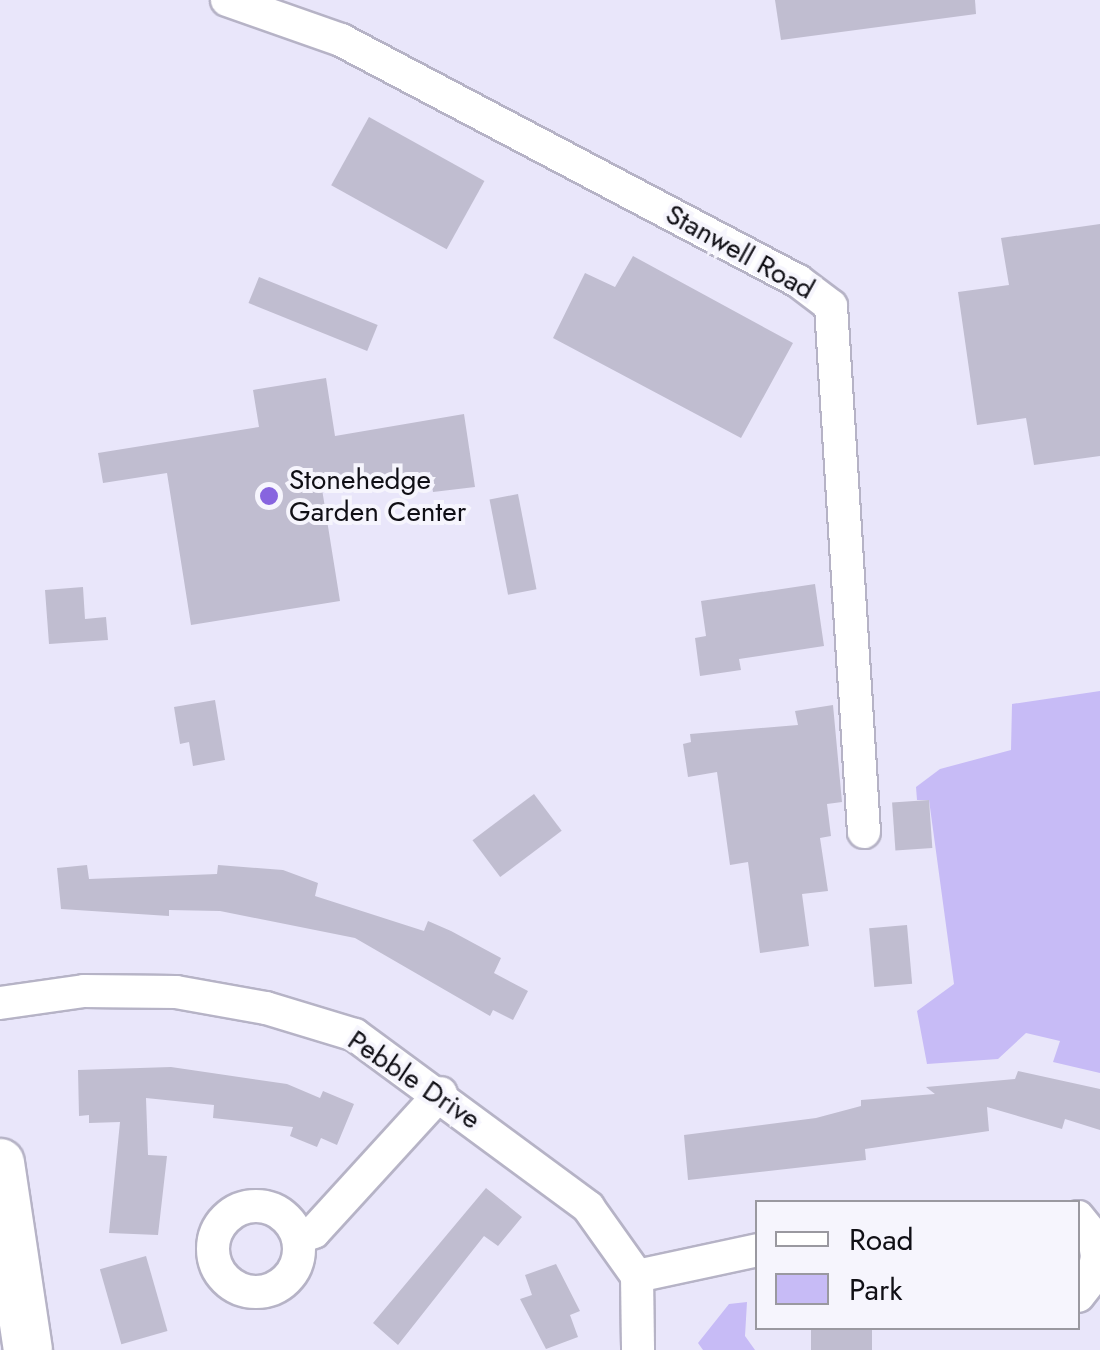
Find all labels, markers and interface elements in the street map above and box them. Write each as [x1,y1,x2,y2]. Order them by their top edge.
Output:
street label: Stanwell Road [660,197,820,307]
place label: Stonehedge Garden Center [289,463,466,529]
marker: Stonehedge Garden Center [258,485,280,507]
street label: Pebble Drive [341,1023,487,1137]
legend [755,1200,1080,1330]
text: Road [849,1218,914,1261]
text: Park [849,1268,902,1311]

